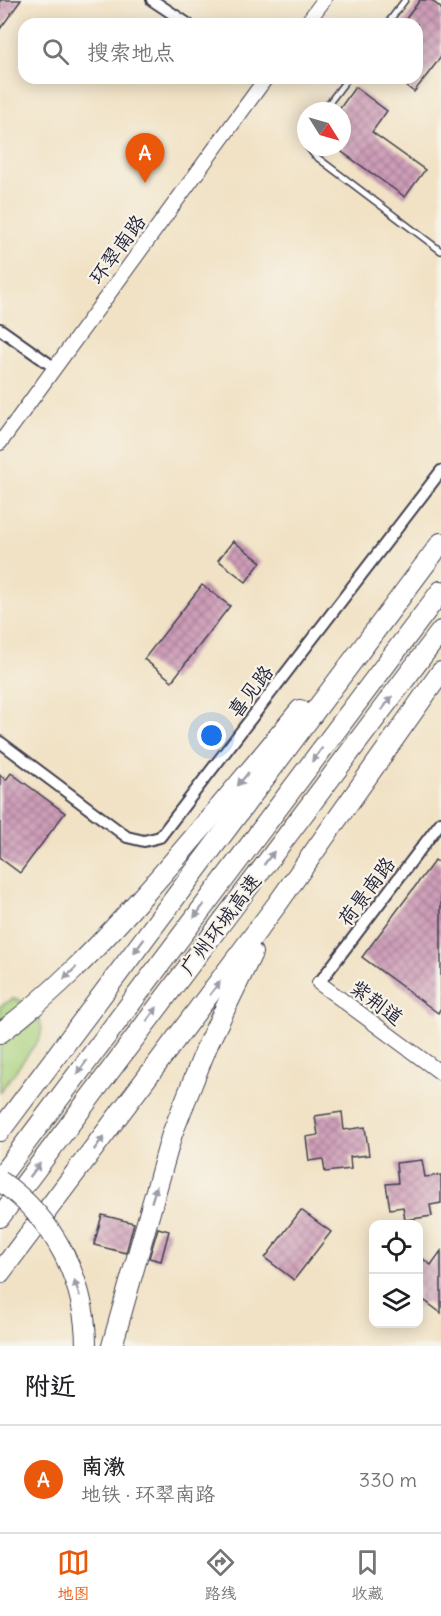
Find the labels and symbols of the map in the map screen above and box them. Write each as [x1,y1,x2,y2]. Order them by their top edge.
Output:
north arrow [297,102,351,156]
pin: A [126,134,164,183]
street label: 环翠南路 [83,208,151,289]
street label: 喜见路 [222,659,279,722]
one-way arrow [380,695,392,710]
your location [197,721,226,750]
one-way arrow [311,747,323,763]
one-way arrow [238,771,250,786]
one-way arrow [263,851,275,866]
street label: 荷景南路 [332,851,401,930]
street label: 广州环城高速 [174,869,266,979]
one-way arrow [194,903,206,918]
one-way arrow [133,937,145,953]
one-way arrow [63,966,78,980]
street label: 紫荆道 [346,974,408,1030]
one-way arrow [208,980,220,995]
one-way arrow [146,1007,158,1022]
one-way arrow [76,1059,89,1075]
one-way arrow [92,1135,104,1150]
one-way arrow [29,1163,41,1178]
one-way arrow [150,1184,159,1202]
one-way arrow [72,1279,81,1297]

